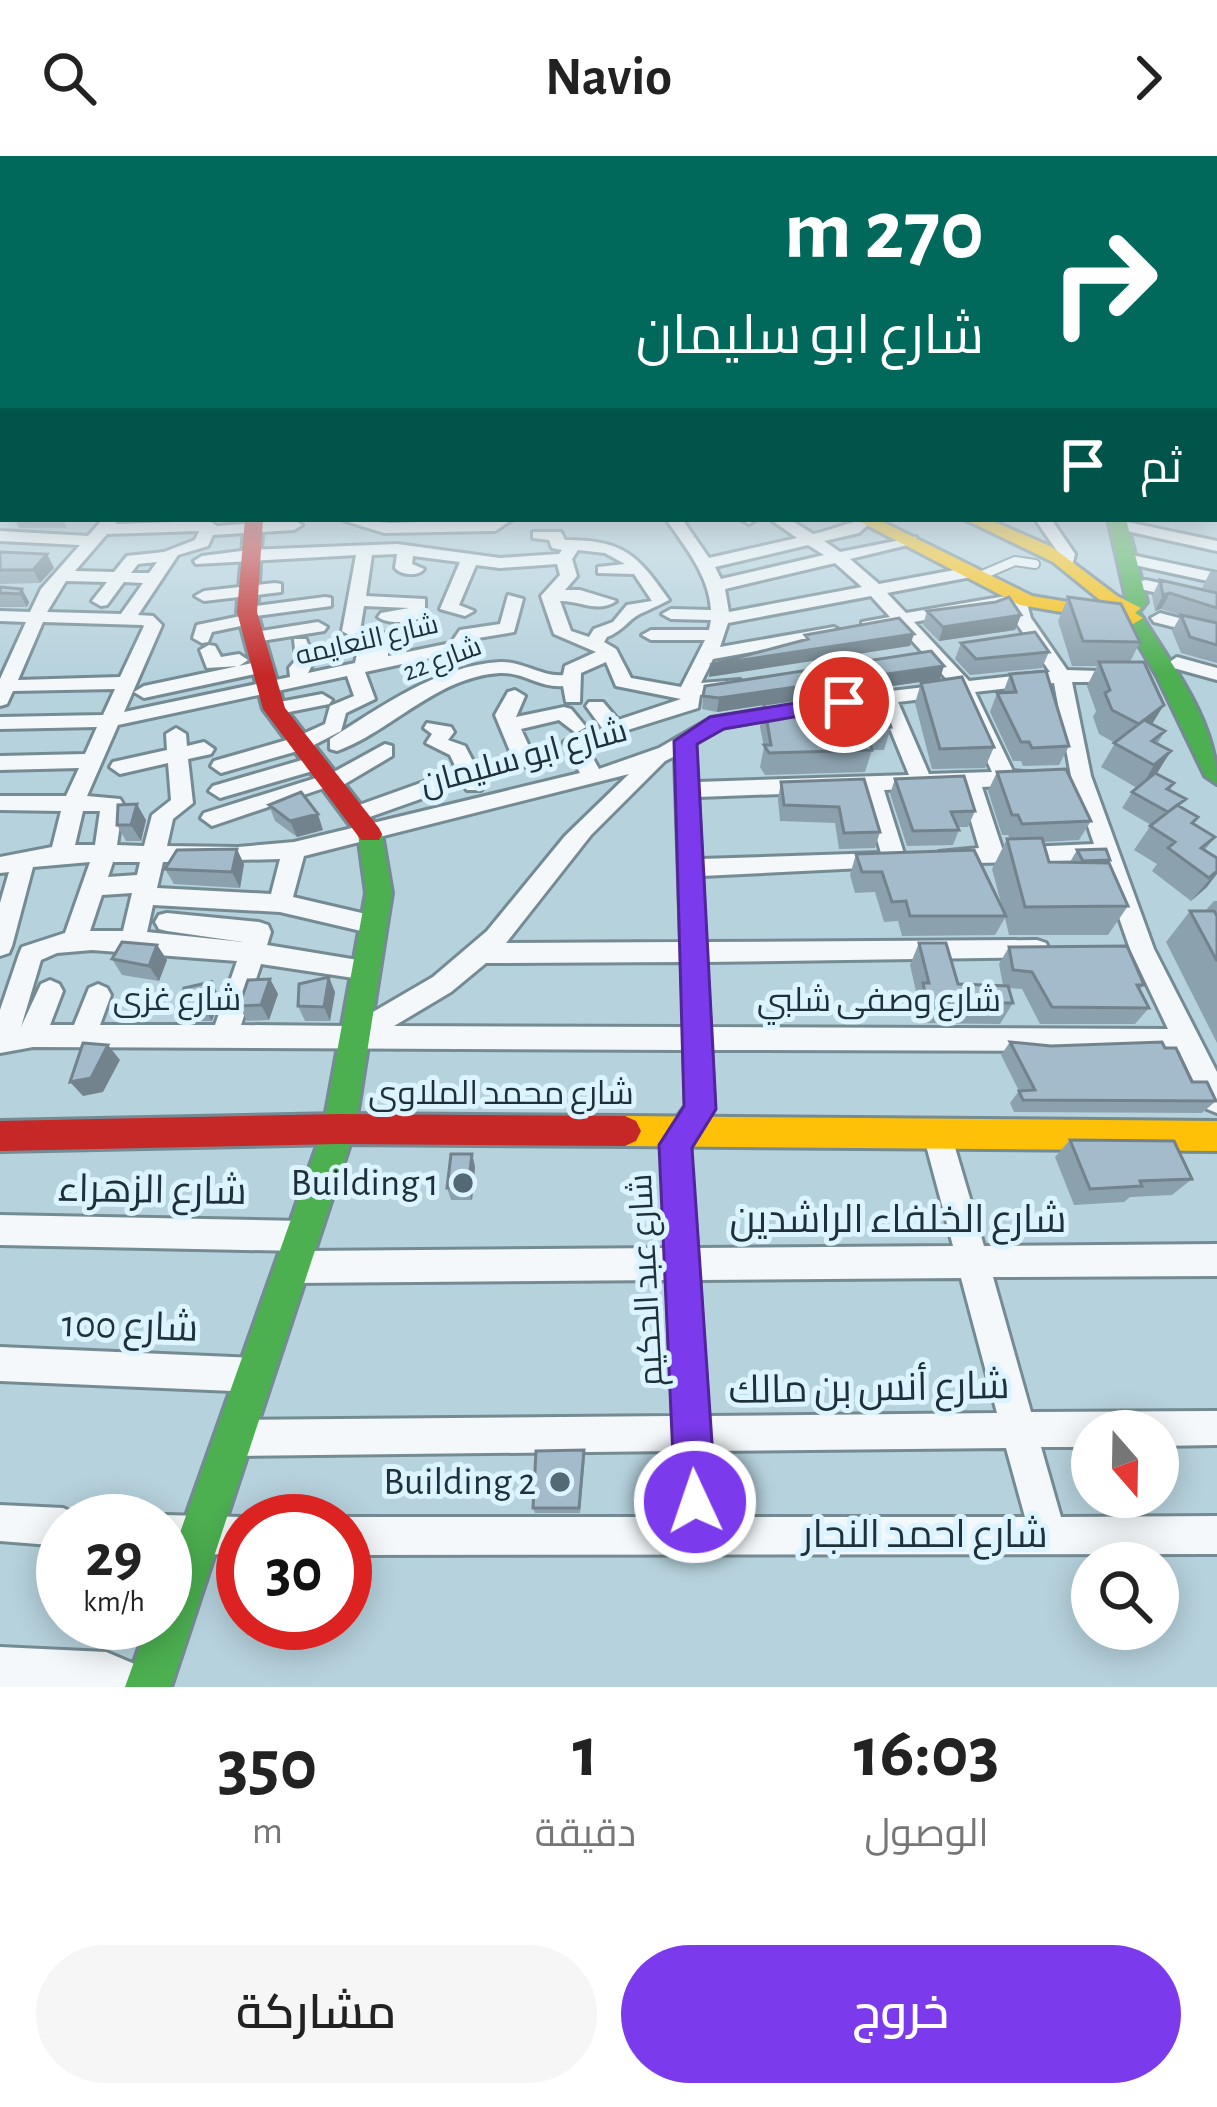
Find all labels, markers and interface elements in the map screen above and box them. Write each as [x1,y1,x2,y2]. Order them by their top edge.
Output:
icon: search [36,45,102,111]
icon: forward [1115,45,1181,111]
text: Navio [545,51,672,105]
text: 270 m [784,190,984,274]
icon: right [1026,204,1182,360]
text: شارع ابو سليمان [636,310,984,364]
icon: arrive [1050,432,1116,498]
text: ثم [1140,446,1182,491]
street label: شارع النعايمه [293,610,442,673]
street label: شارع 22 [399,632,486,689]
pin [793,651,895,753]
icon: arrive [811,669,877,735]
street label: شارع ابو سليمان [417,714,632,805]
street label: شارع غزى [113,983,241,1021]
street label: شارع وصفى شلبي [757,984,1001,1025]
street label: شارع محمد الملاوى [368,1077,634,1115]
place label: Building 1 [290,1164,439,1203]
street label: شارع الزهراء [57,1169,247,1217]
marker: Building 1 [450,1170,476,1196]
street label: شارع عبد الحكيم [624,1173,673,1387]
street label: شارع الخلفاء الراشدين [730,1200,1066,1245]
street label: شارع 100 [61,1304,199,1354]
street label: شارع أنس بن مالك [728,1360,1010,1416]
north arrow [1071,1410,1179,1518]
map controls [1071,1410,1179,1650]
position arrow [632,1439,758,1565]
place label: Building 2 [383,1463,536,1502]
marker: Building 2 [547,1469,573,1495]
speed limit sign: 30 [216,1494,372,1650]
street label: شارع احمد النجار [800,1515,1048,1560]
text: 29 [85,1527,143,1587]
button: search [1071,1542,1179,1650]
text: km/h [83,1587,145,1617]
text: 1 [573,1717,598,1789]
text: 16:03 [854,1717,999,1789]
text: 350 [218,1730,317,1802]
text: m [252,1812,283,1851]
text: دقيقة [535,1815,636,1854]
text: الوصول [864,1815,989,1854]
button: مشاركة [36,1945,597,2083]
button: خروج [621,1945,1181,2083]

